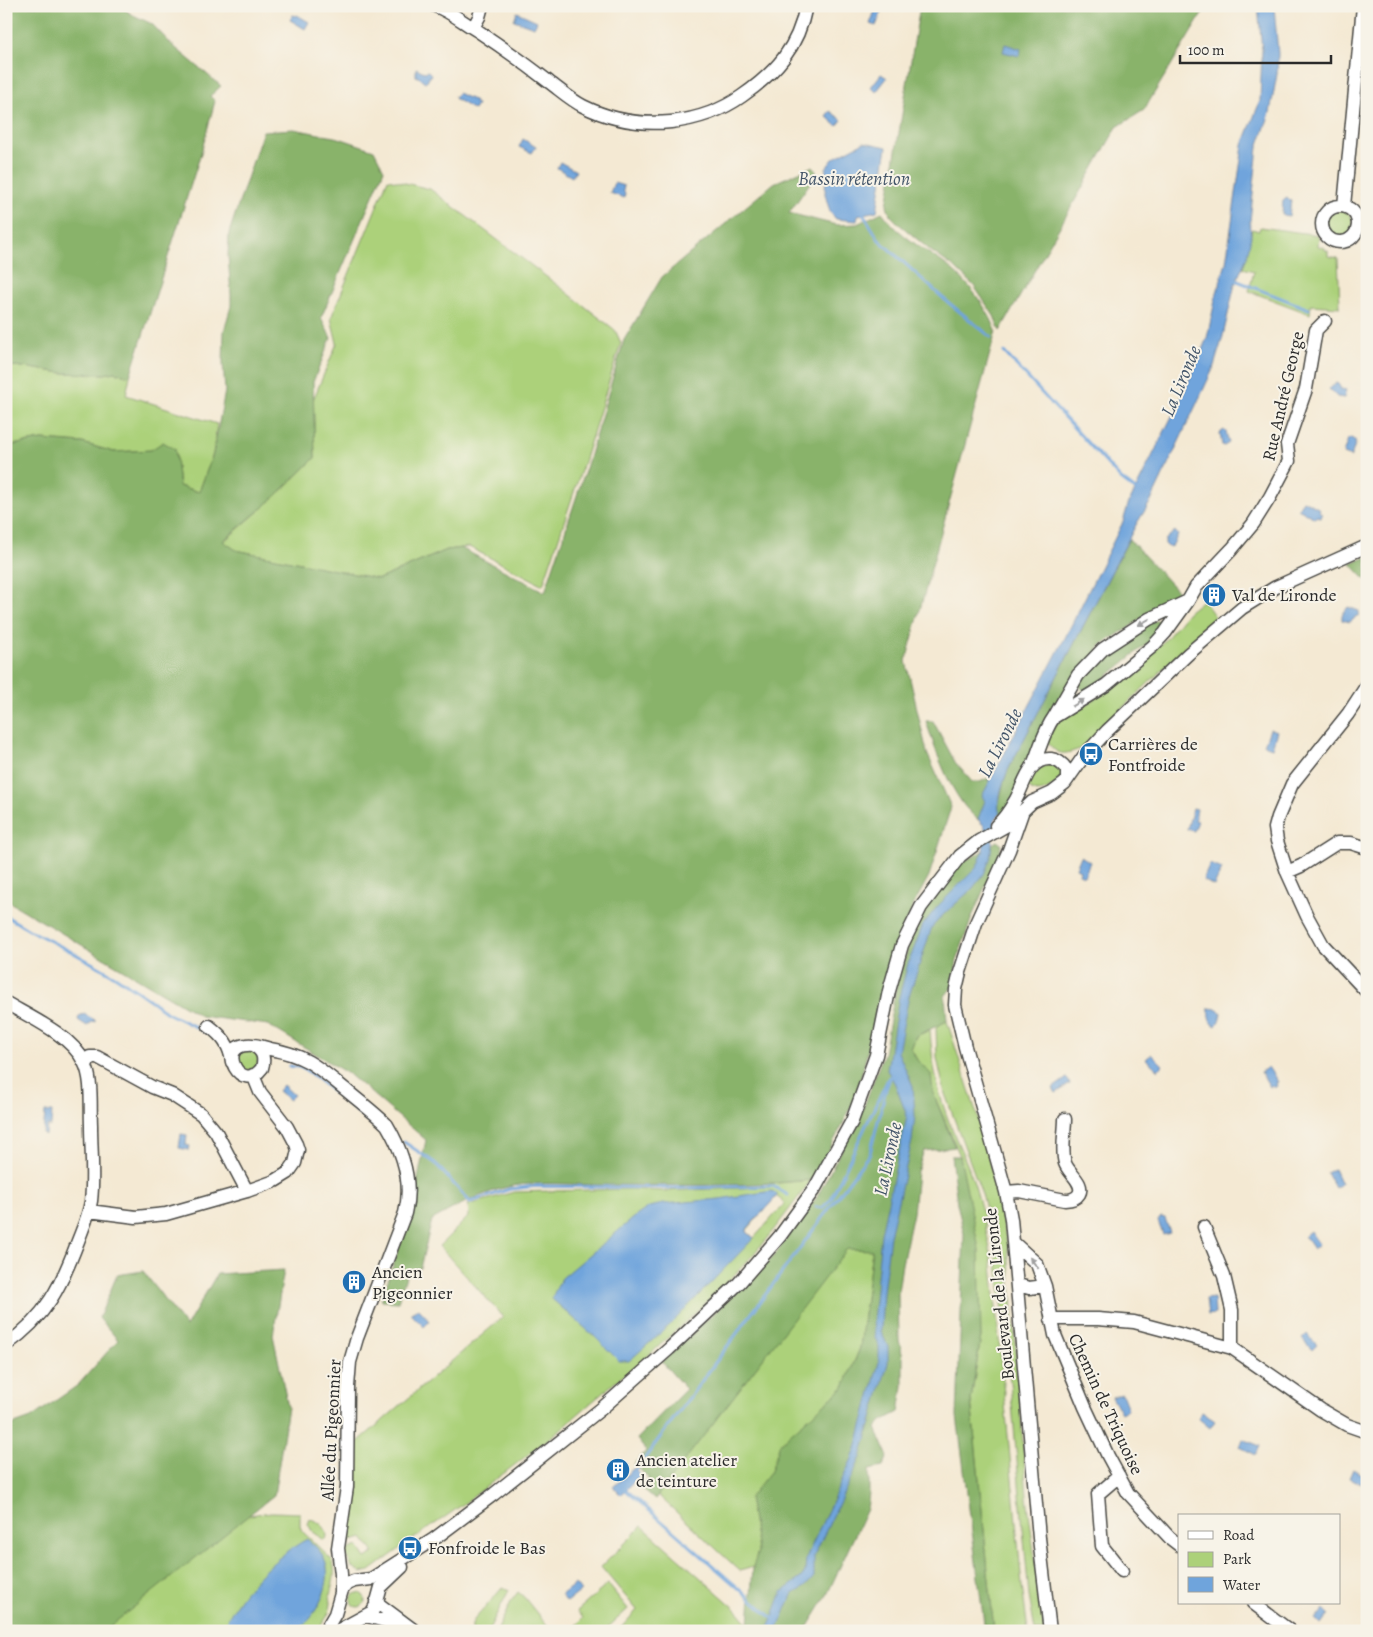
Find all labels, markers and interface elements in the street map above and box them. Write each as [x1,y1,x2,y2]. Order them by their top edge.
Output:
scale bar [1180,32,1332,64]
text: 100 m [1188,40,1225,60]
water label: Bassin rétention [798,166,910,192]
street label: Rue André George [1256,329,1310,463]
water label: La Lironde [1154,341,1208,420]
building icon: Val de Lironde [1201,582,1227,608]
place label: Val de Lironde [1231,583,1337,607]
one-way arrow [1137,618,1151,626]
one-way arrow [1072,698,1085,707]
water label: La Lironde [971,704,1029,782]
place label: Carrières de Fontfroide [1108,732,1198,777]
bus stop icon: Carrières de Fontfroide [1078,741,1104,767]
water label: La Lironde [868,1120,909,1198]
street label: Boulevard de la Lironde [978,1207,1020,1381]
one-way arrow [1028,1256,1039,1269]
place label: Ancien Pigeonnier [371,1260,453,1305]
building icon: Ancien Pigeonnier [341,1269,367,1295]
street label: Chemin de Triquoise [1063,1329,1149,1479]
street label: Allée du Pigeonnier [315,1358,347,1503]
place label: Ancien atelier de teinture [635,1448,737,1493]
building icon: Ancien atelier de teinture [605,1457,631,1483]
legend [1178,1514,1340,1604]
text: Road [1223,1525,1255,1545]
bus stop icon: Fonfroide le Bas [397,1535,423,1561]
place label: Fonfroide le Bas [428,1536,546,1560]
text: Park [1223,1549,1252,1569]
text: Water [1222,1575,1260,1595]

